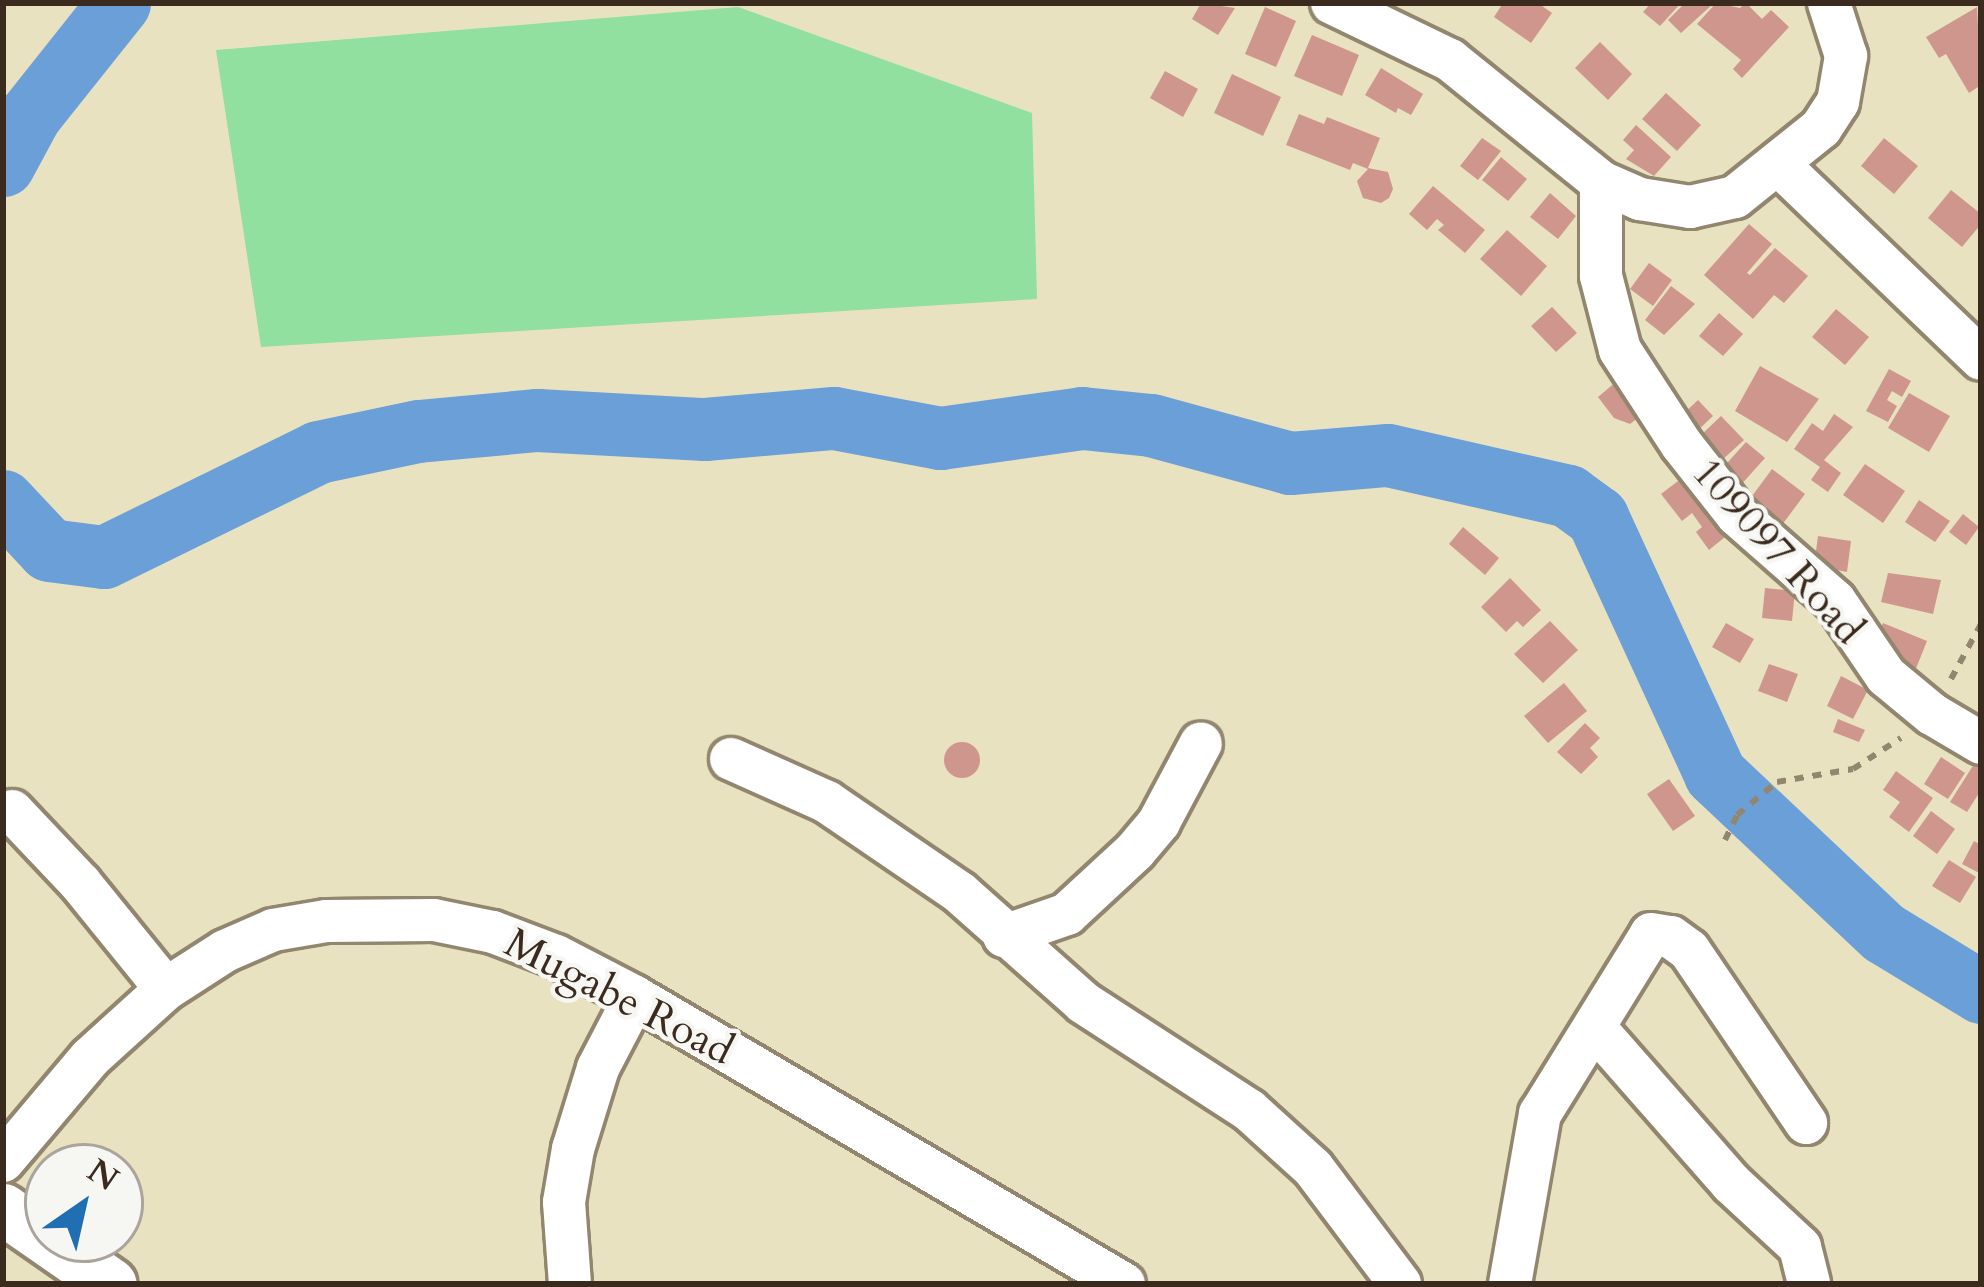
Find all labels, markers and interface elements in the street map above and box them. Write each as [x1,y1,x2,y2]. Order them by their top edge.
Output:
street label: 109097 Road [1681,448,1875,654]
street label: Mugabe Road [496,918,742,1076]
north arrow [24,1143,144,1263]
text: N [78,1149,127,1202]

